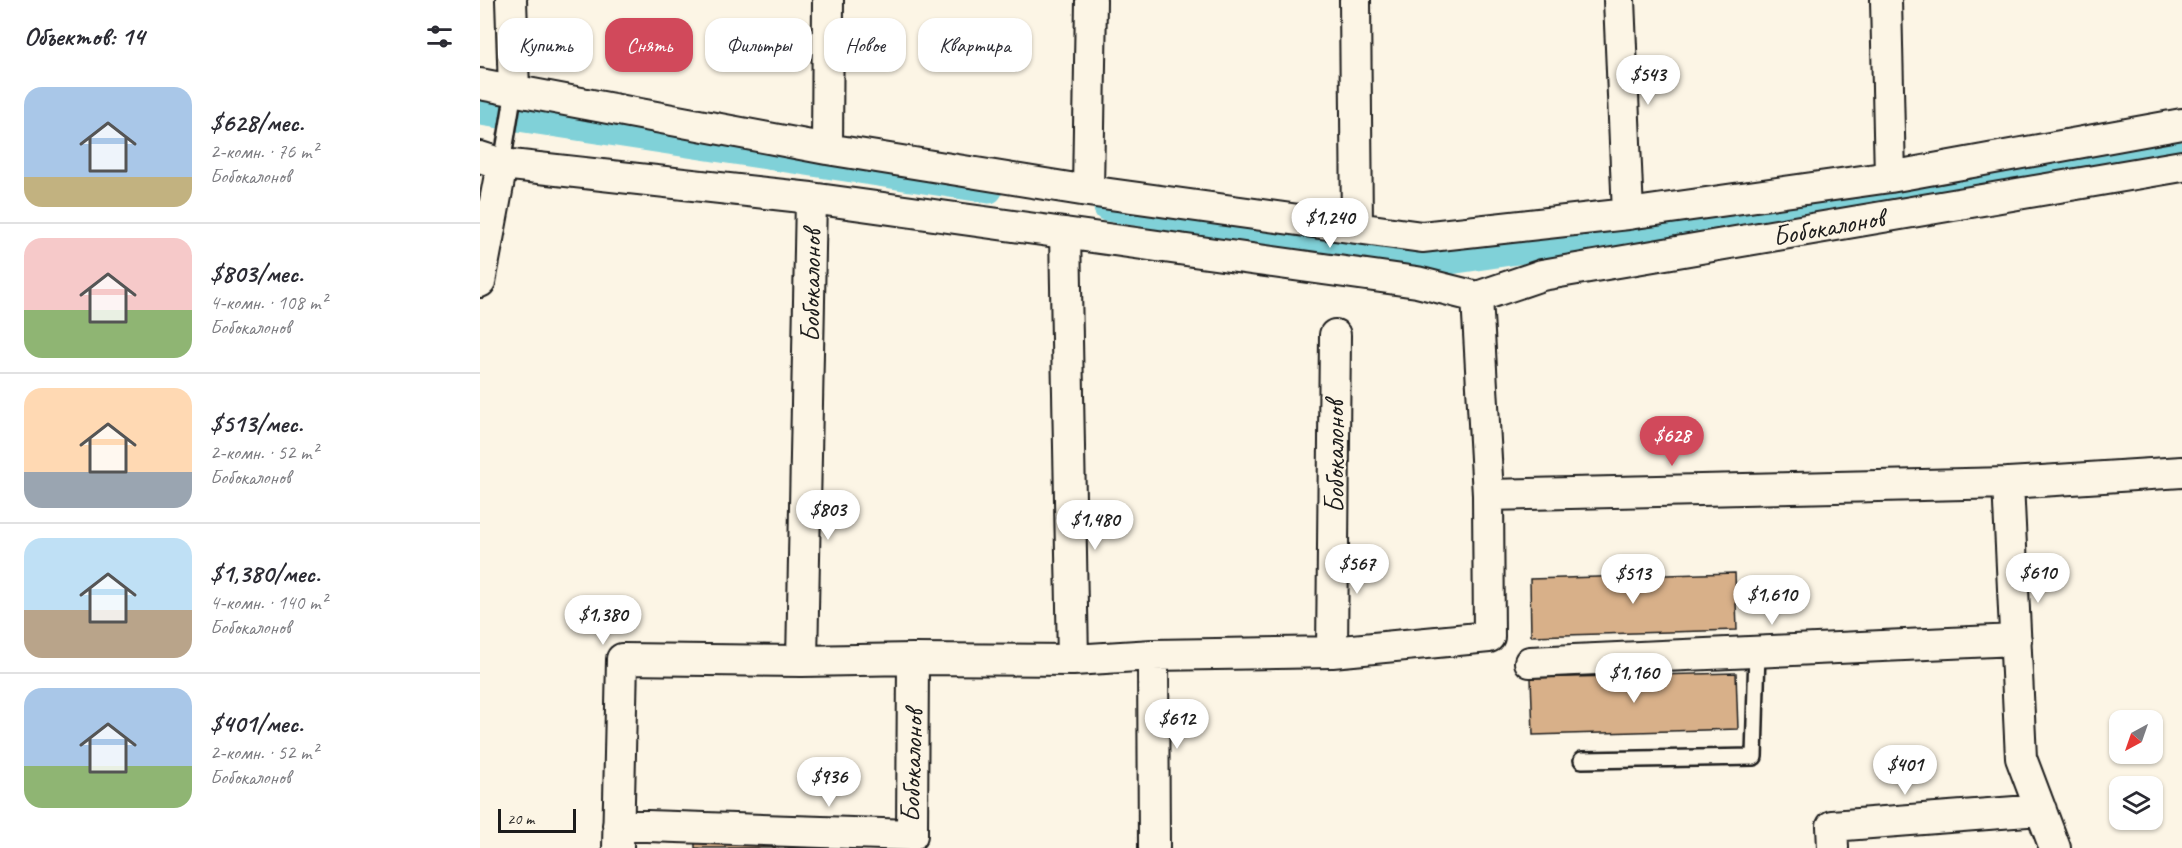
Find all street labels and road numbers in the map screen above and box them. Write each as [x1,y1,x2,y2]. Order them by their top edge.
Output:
street label: Бобокалонов [1770,199,1891,254]
street label: Бобокалонов [792,224,829,343]
street label: Бобокалонов [1317,396,1352,513]
street label: Бобокалонов [892,704,931,823]

